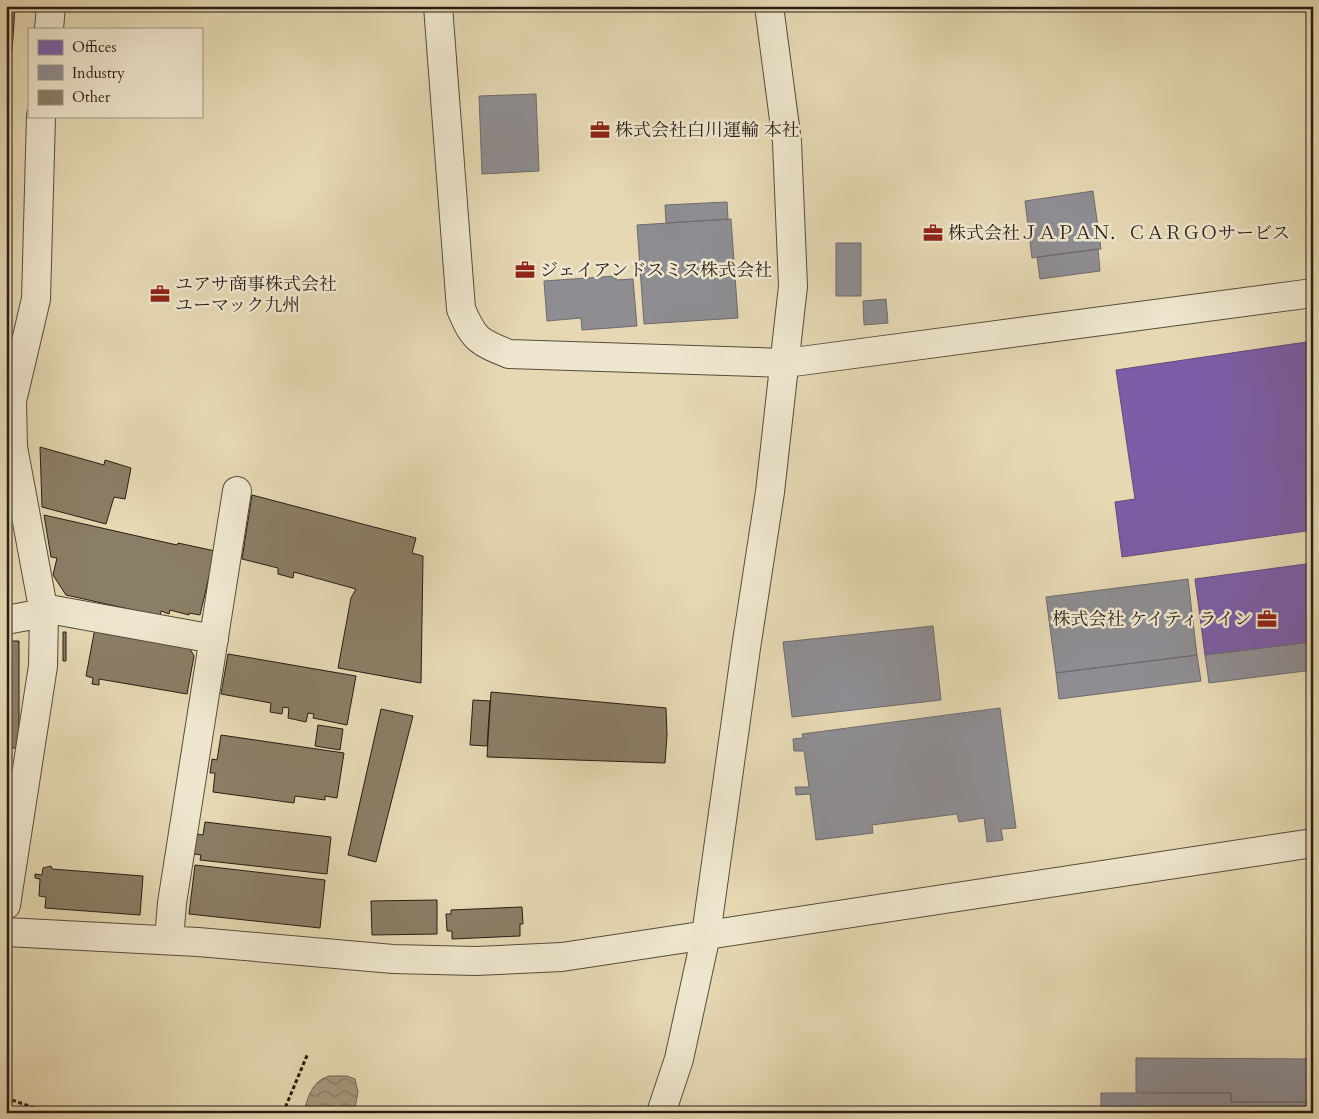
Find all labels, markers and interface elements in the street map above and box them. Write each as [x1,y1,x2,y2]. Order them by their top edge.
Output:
legend [28,28,202,118]
text: Offices [72,37,117,57]
text: Industry [72,63,125,83]
text: Other [72,87,111,107]
place label: 株式会社白川運輸 本社 [615,118,800,143]
office icon: 株式会社白川運輸 本社 [589,119,611,141]
place label: 株式会社ＪＡＰＡＮ．ＣＡＲＧＯサービス [948,221,1290,246]
office icon: 株式会社ＪＡＰＡＮ．ＣＡＲＧＯサービス [922,222,944,244]
place label: ジェイアンドスミス株式会社 [540,258,772,283]
office icon: ジェイアンドスミス株式会社 [514,259,536,281]
place label: ユアサ商事株式会社 ユーマック九州 [175,272,337,318]
office icon: ユアサ商事株式会社 ユーマック九州 [149,283,171,305]
place label: 株式会社 ケイティライン [1052,607,1252,632]
office icon: 株式会社 ケイティライン [1256,608,1278,630]

